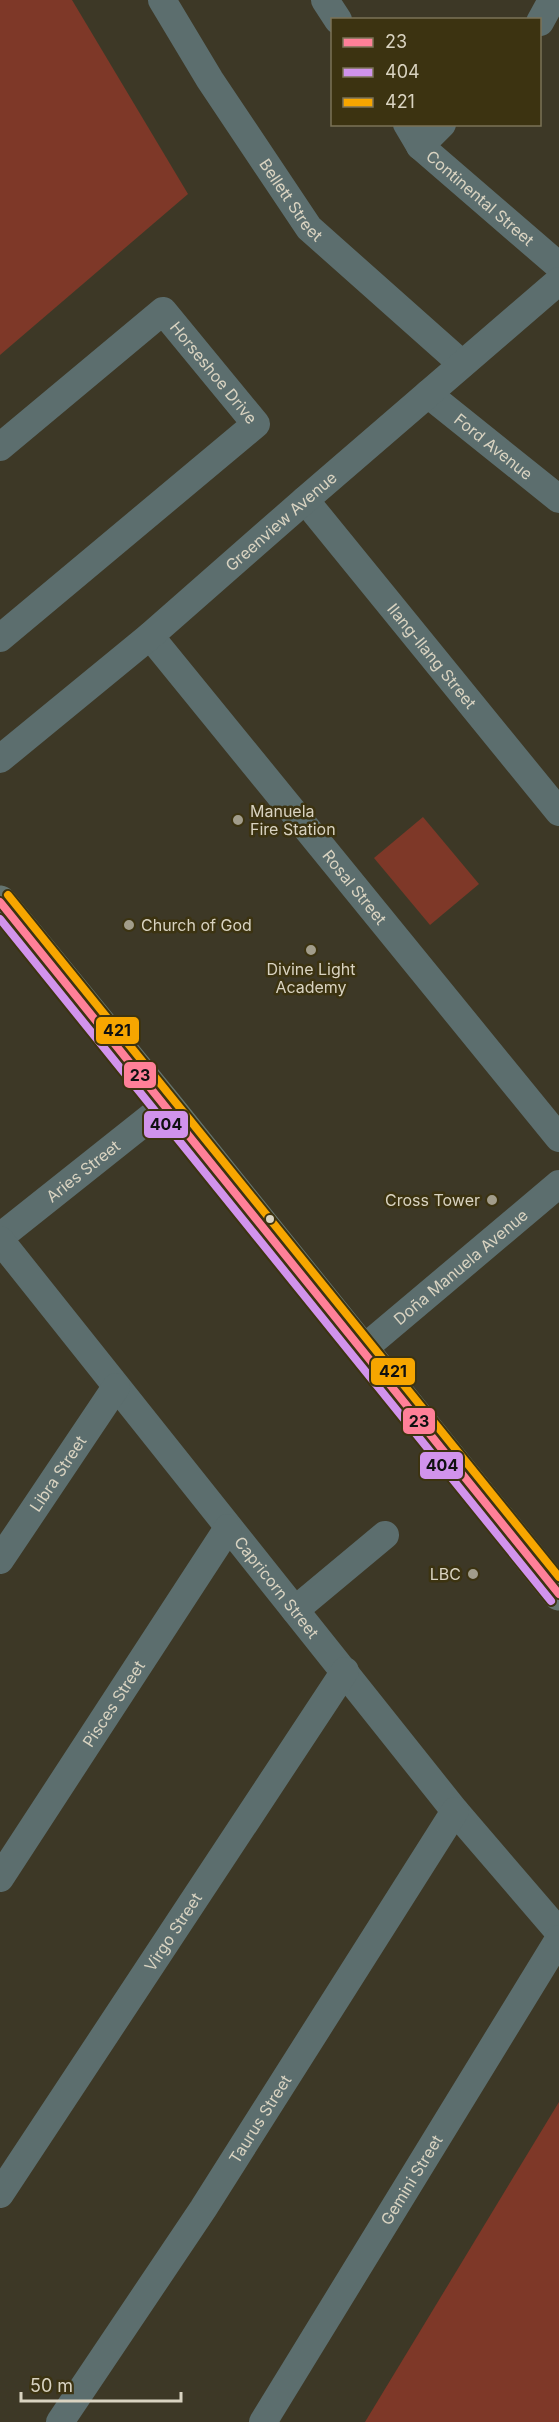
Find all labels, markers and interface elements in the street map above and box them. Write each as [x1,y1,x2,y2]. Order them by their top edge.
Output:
legend [331,18,541,126]
text: 23 [385,31,407,52]
text: 404 [385,61,420,82]
text: 421 [385,91,415,112]
street label: Continental Street [422,146,538,250]
street label: Bellett Street [255,155,327,245]
street label: Horseshoe Drive [166,317,262,428]
street label: Ford Avenue [450,409,537,484]
street label: Greenview Avenue [221,467,341,575]
street label: Ilang-Ilang Street [383,599,481,713]
place label: Manuela Fire Station [250,801,336,839]
marker: Manuela Fire Station [231,813,245,827]
street label: Rosal Street [318,846,391,929]
place label: Church of God [141,915,252,935]
marker: Church of God [122,918,136,932]
marker: Divine Light Academy [304,943,318,957]
place label: Divine Light Academy [267,959,356,997]
line badge: 421 [95,1016,140,1045]
text: 421 [103,1020,131,1040]
line badge: 23 [123,1061,157,1089]
text: 23 [130,1065,150,1085]
line badge: 404 [143,1110,189,1139]
text: 404 [150,1114,182,1134]
street label: Aries Street [42,1136,124,1206]
place label: Cross Tower [385,1190,480,1210]
marker: Cross Tower [485,1193,499,1207]
street label: Doña Manuela Avenue [389,1205,532,1329]
unlabelled marker [264,1213,276,1225]
line badge: 421 [370,1357,416,1386]
text: 421 [379,1361,407,1381]
line badge: 23 [402,1407,436,1435]
text: 23 [409,1411,429,1431]
street label: Libra Street [25,1432,91,1515]
line badge: 404 [419,1451,464,1480]
text: 404 [426,1455,458,1475]
street label: Capricorn Street [230,1532,323,1642]
place label: LBC [430,1564,461,1584]
marker: LBC [466,1567,480,1581]
street label: Pisces Street [78,1657,149,1751]
street label: Virgo Street [140,1889,206,1975]
street label: Taurus Street [224,2071,295,2167]
street label: Gemini Street [376,2131,447,2229]
scale bar [21,2365,182,2403]
text: 50 m [30,2375,73,2396]

